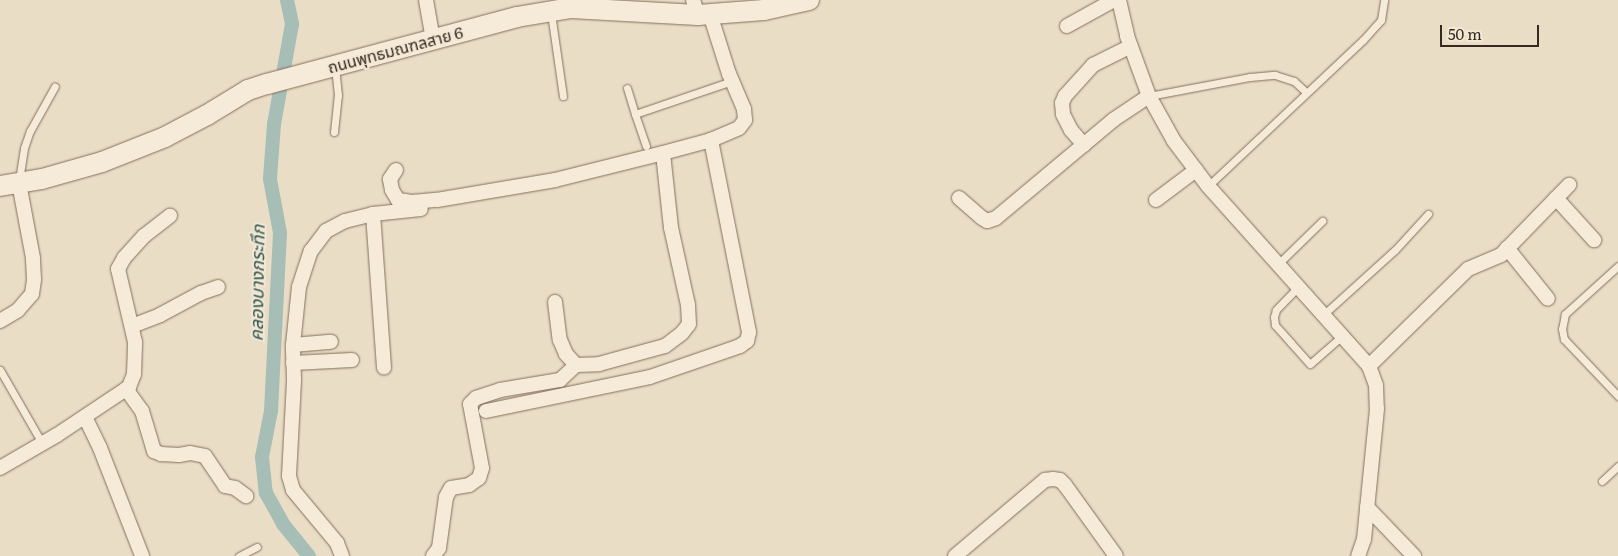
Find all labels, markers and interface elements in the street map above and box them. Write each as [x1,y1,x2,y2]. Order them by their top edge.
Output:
scale bar [1443,15,1542,47]
street label: ถนนพุทธมณฑลสาย 6 [325,22,465,76]
text: 50 m [1448,22,1482,45]
water label: คลองบางกระทึก [245,225,269,341]

